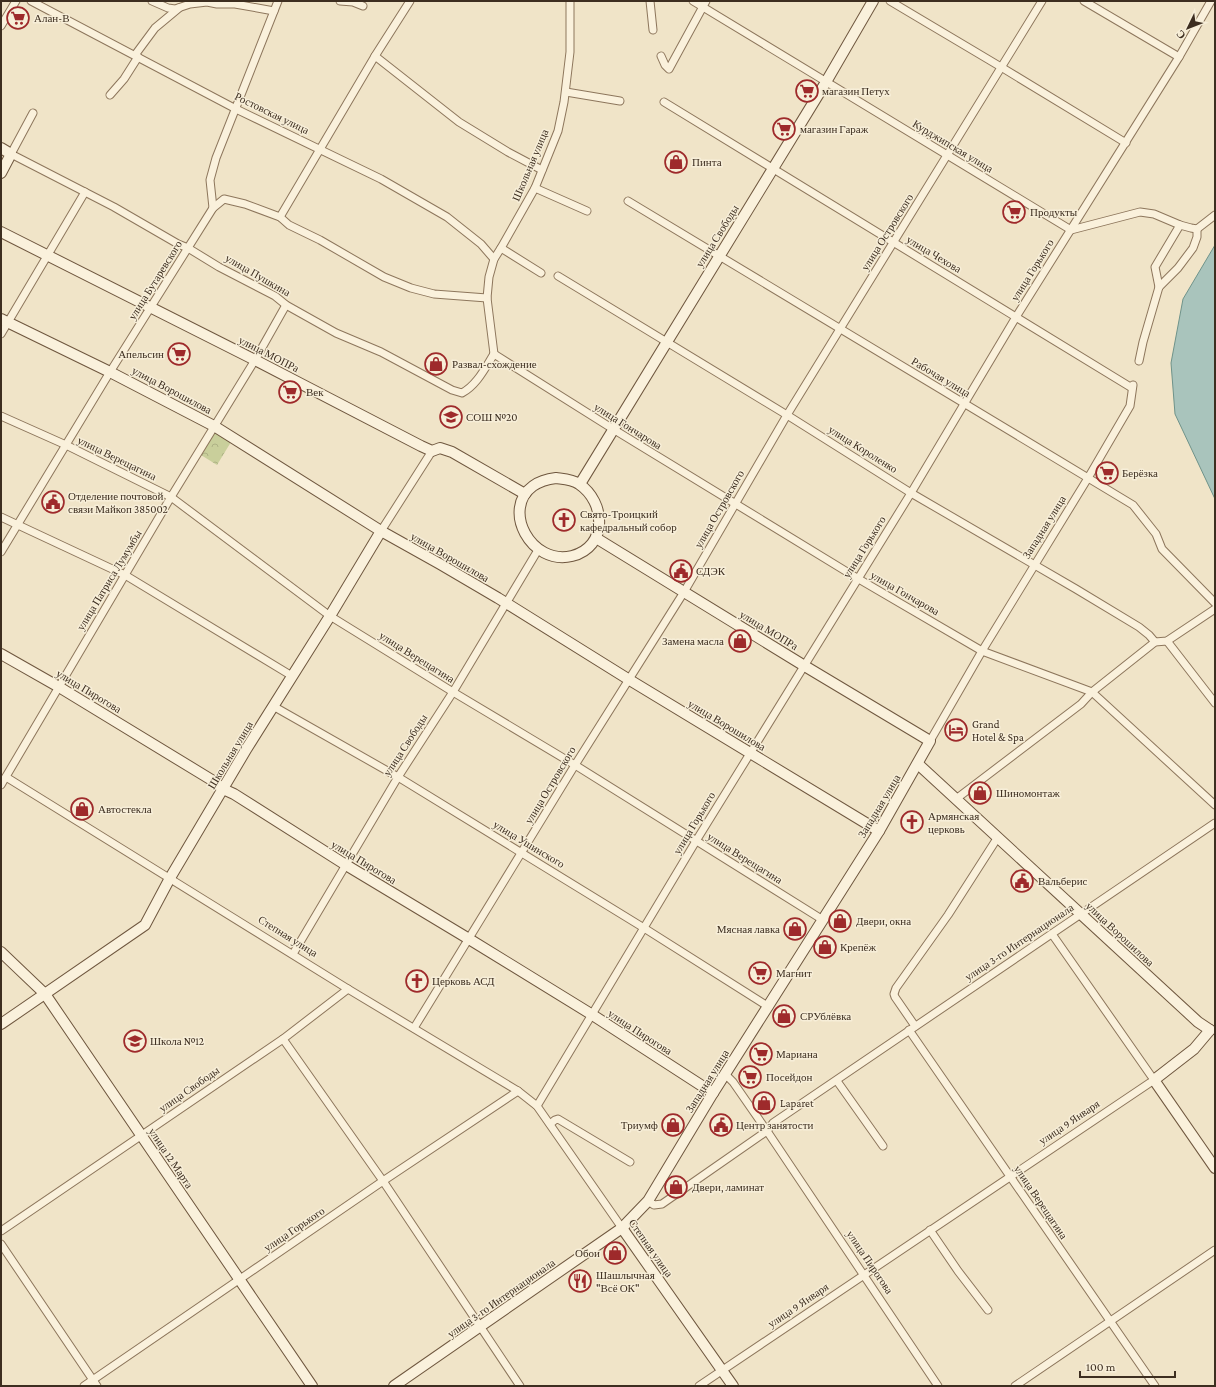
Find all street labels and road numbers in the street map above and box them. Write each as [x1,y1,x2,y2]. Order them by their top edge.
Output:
street label: Ростовская улица [233,90,311,136]
street label: Курджипская улица [911,117,995,175]
street label: Школьная улица [509,127,551,203]
street label: улица Островского [859,191,916,273]
street label: улица Свободы [693,202,741,269]
street label: улица Чехова [904,233,964,275]
street label: улица Горького [1008,236,1056,303]
street label: улица Бутаревского [126,238,184,322]
street label: улица Пушкина [223,252,293,299]
street label: улица МОПРа [237,334,301,374]
street label: Рабочая улица [909,355,973,399]
street label: улица Ворошилова [130,364,214,416]
street label: улица Гончарова [592,400,664,452]
street label: улица Короленко [826,423,900,475]
street label: улица Верещагина [76,434,159,482]
street label: улица Островского [692,467,746,550]
street label: Западная улица [1020,493,1068,561]
street label: улица Горького [840,513,888,580]
street label: улица Патриса Лумумбы [74,527,144,632]
street label: улица Ворошилова [409,530,491,584]
street label: улица Гончарова [869,568,942,618]
street label: улица МОПРа [738,608,800,652]
street label: улица Верещагина [377,629,457,685]
street label: улица Пирогова [54,667,124,715]
street label: улица Ворошилова [686,697,768,753]
street label: улица Свободы [381,711,430,778]
street label: Школьная улица [205,719,255,791]
street label: улица Островского [522,744,578,826]
street label: Западная улица [855,772,903,840]
street label: улица Горького [671,789,718,856]
street label: улица Ушинского [491,818,567,870]
street label: улица Верещагина [705,830,785,886]
street label: улица Пирогова [329,838,399,886]
street label: улица Ворошилова [1084,899,1156,969]
street label: улица 3-го Интернационала [962,901,1076,983]
street label: Степная улица [256,913,320,959]
street label: улица Пирогова [606,1007,674,1057]
street label: Западная улица [683,1047,731,1115]
street label: улица Свободы [156,1063,222,1114]
street label: улица 9 Января [1036,1097,1102,1147]
street label: улица 12 Марта [146,1126,196,1190]
street label: улица Верещагина [1012,1163,1070,1241]
street label: улица Горького [261,1204,327,1254]
street label: Степная улица [627,1217,675,1279]
street label: улица Пирогова [844,1228,896,1296]
street label: улица 3-го Интернационала [445,1256,557,1340]
street label: улица 9 Января [765,1280,831,1330]

